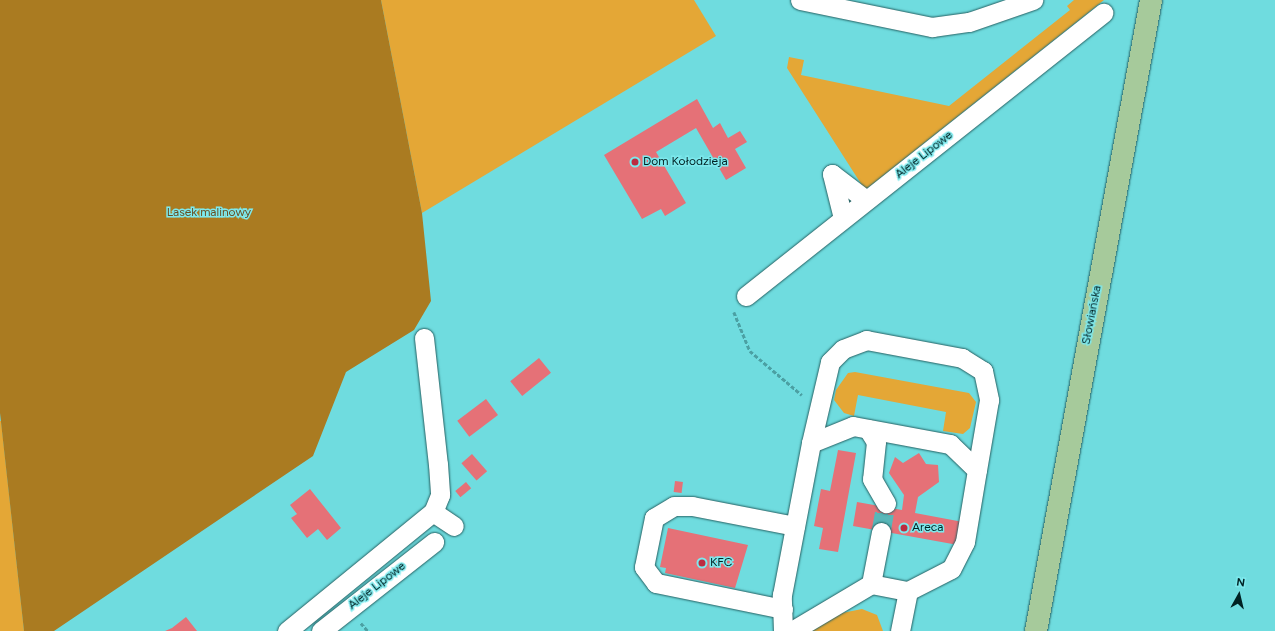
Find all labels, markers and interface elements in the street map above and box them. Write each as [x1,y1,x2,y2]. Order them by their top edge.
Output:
street label: Aleje Lipowe [892,128,956,182]
place label: Dom Kołodzieja [643,155,728,169]
marker: Dom Kołodzieja [630,157,640,167]
park label: Lasek malinowy [167,206,251,220]
street label: Słowiańska [1079,284,1105,346]
place label: Areca [912,521,943,535]
marker: Areca [899,523,909,533]
place label: KFC [710,556,732,570]
marker: KFC [697,558,707,568]
street label: Aleje Lipowe [345,559,409,613]
north arrow [1219,575,1259,615]
text: N [1236,576,1246,590]

